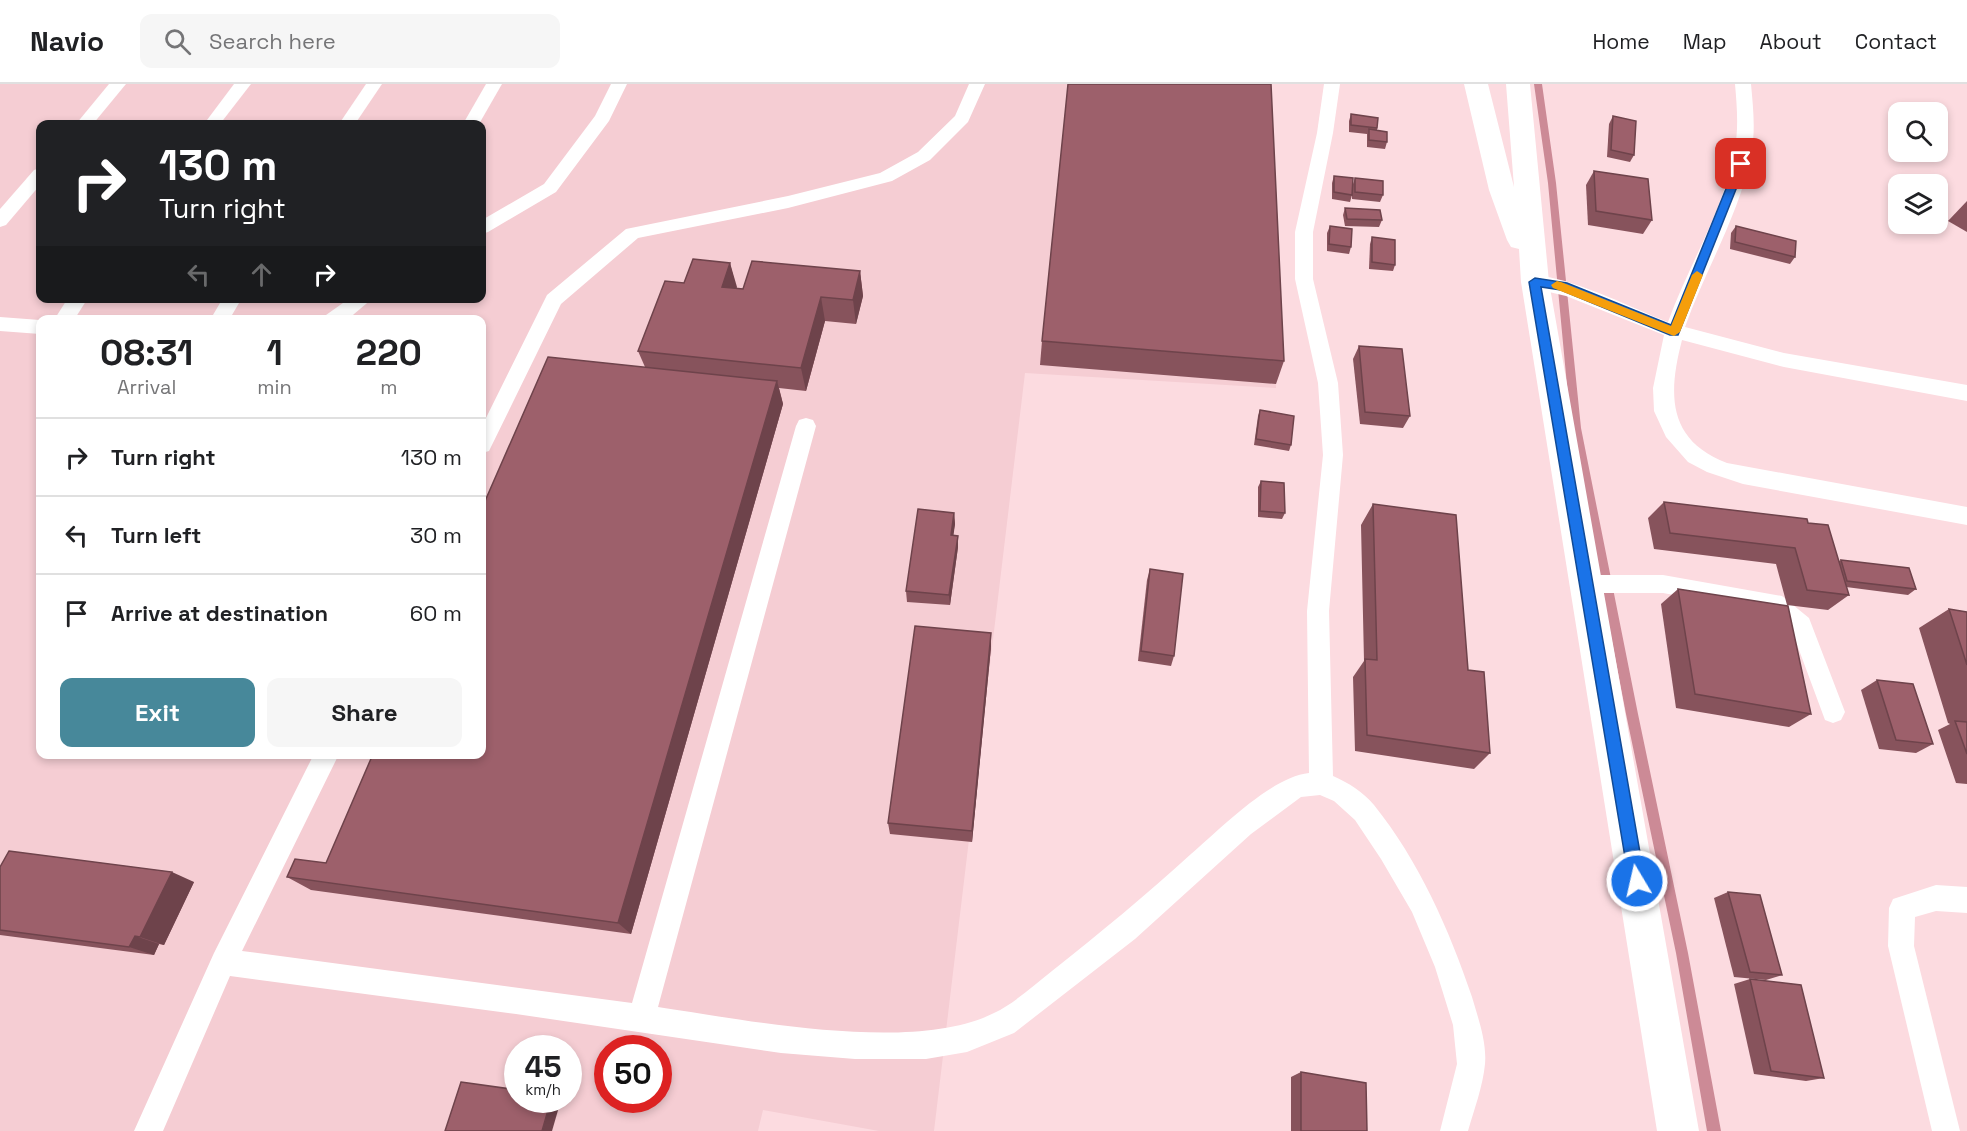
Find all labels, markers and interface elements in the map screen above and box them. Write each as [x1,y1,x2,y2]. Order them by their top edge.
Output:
search box [140,14,560,68]
text: Navio [30,23,104,59]
icon: search [161,25,194,58]
text: Search here [209,27,336,55]
text: Home [1592,28,1650,55]
text: Map [1683,28,1727,55]
text: About [1760,28,1822,55]
text: Contact [1855,28,1937,55]
map controls [1888,102,1948,234]
button: search [1888,102,1948,162]
pin [1715,138,1766,189]
text: 130 m [159,139,277,192]
icon: right [60,144,138,222]
icon: arrive [1724,147,1757,180]
button: layers [1888,174,1948,234]
text: Turn right [159,191,286,226]
icon: left [182,258,215,291]
icon: ahead [245,258,278,291]
icon: right [308,258,341,291]
text: 08:31 [100,330,193,376]
text: 1 [266,330,283,376]
text: 220 [356,330,422,376]
text: Arrival [117,374,176,400]
text: min [257,374,292,400]
text: m [380,374,397,400]
icon: right [60,441,93,474]
text: Turn right [111,443,216,471]
text: 130 m [401,443,462,471]
icon: left [60,519,93,552]
text: Turn left [111,521,201,549]
text: 30 m [410,521,462,549]
icon: arrive [60,597,93,630]
text: Arrive at destination [111,599,328,627]
text: 60 m [410,599,462,627]
button: Exit [60,678,255,747]
button: Share [267,678,462,747]
position arrow [1605,849,1669,913]
speed limit sign: 50 [594,1035,672,1113]
text: 45 [524,1047,562,1086]
text: km/h [525,1080,561,1099]

